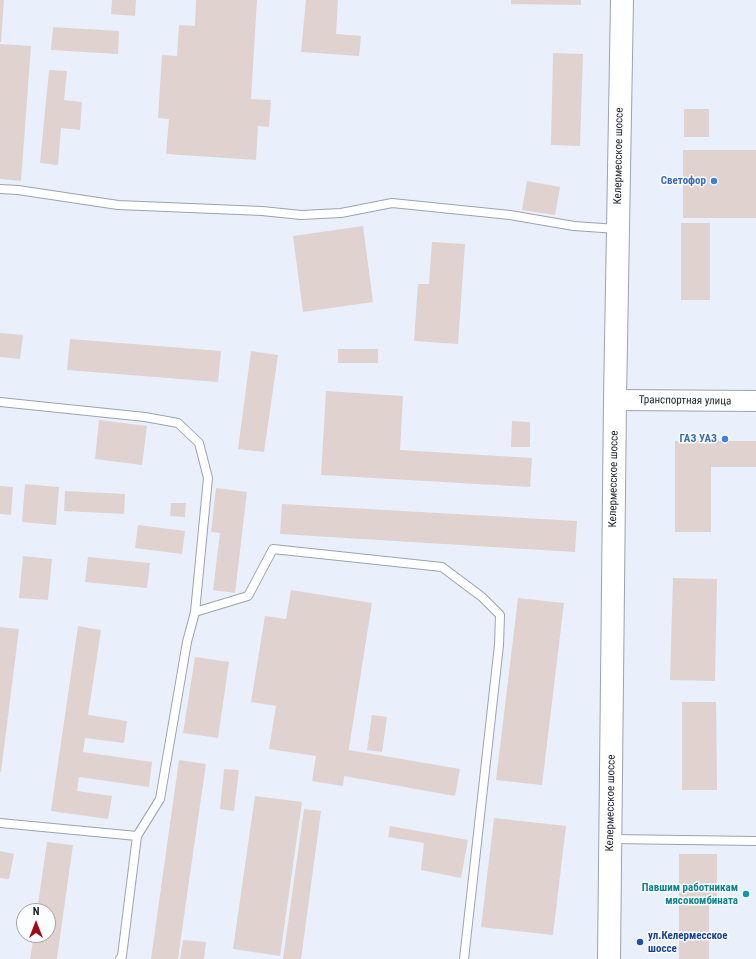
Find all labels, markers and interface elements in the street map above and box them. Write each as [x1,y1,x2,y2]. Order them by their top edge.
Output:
street label: Келермесское шоссе [612,108,626,204]
place label: Светофор [661,174,706,188]
marker: Светофор [709,176,719,186]
street label: Транспортная улица [639,394,731,408]
street label: Келермесское шоссе [607,431,621,527]
place label: ГАЗ УАЗ [680,432,717,446]
marker: ГАЗ УАЗ [720,434,730,444]
street label: Келермесское шоссе [604,755,618,851]
place label: Павшим работникам мясокомбината [642,881,738,907]
marker: Павшим работникам мясокомбината [741,889,751,899]
north arrow [16,903,56,943]
text: N [33,905,39,918]
place label: ул.Келермесское шоссе [648,929,728,955]
marker: ул.Келермесское шоссе [635,937,645,947]

